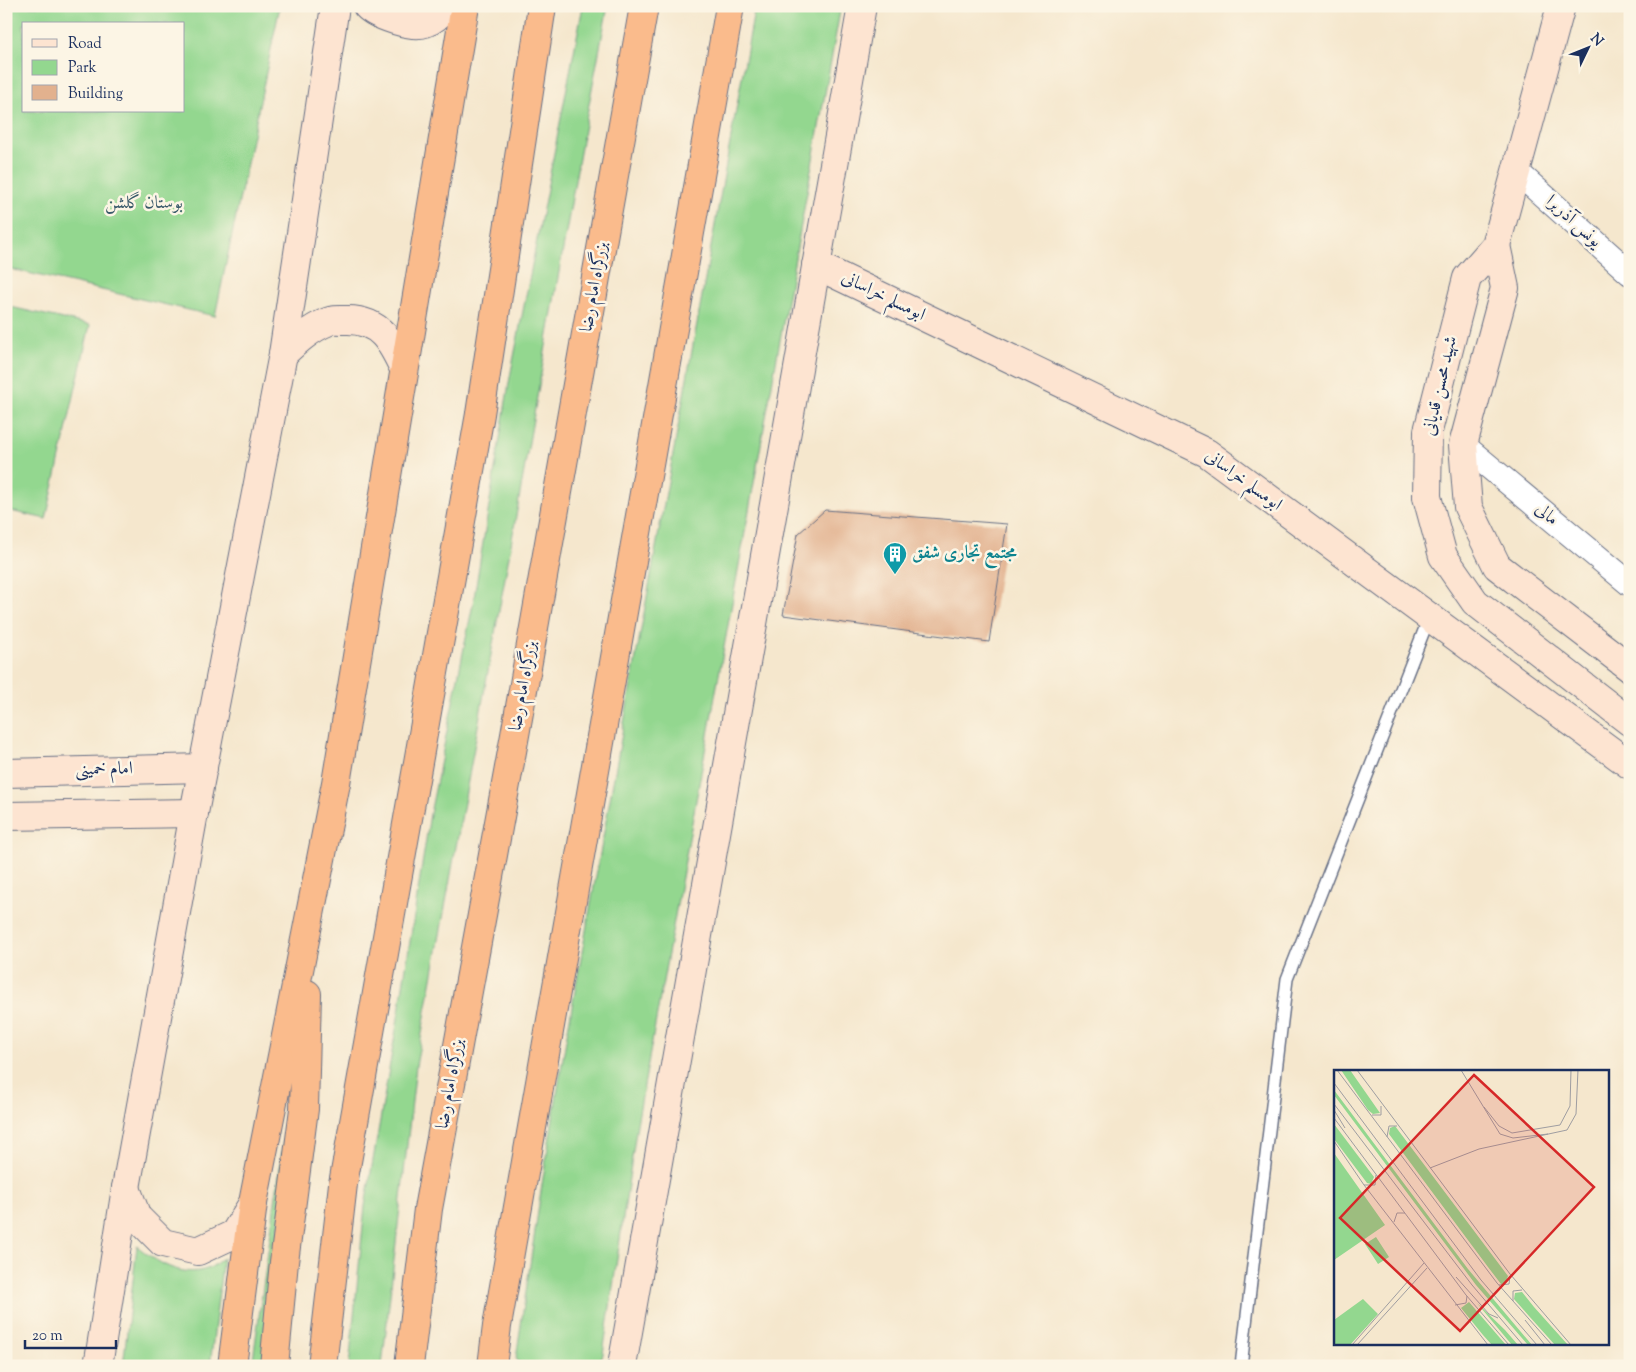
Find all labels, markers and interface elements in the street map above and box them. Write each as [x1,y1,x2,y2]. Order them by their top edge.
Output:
legend [22,22,185,112]
north arrow [1564,22,1614,72]
text: N [1585,30,1607,51]
text: Road [68,34,102,55]
text: Park [68,58,97,79]
text: Building [68,84,123,105]
street label: یونس آذربرا [1539,190,1608,255]
park label: بوستان گلشن [105,191,183,217]
street label: بزرگراه امام رضا [573,240,617,334]
street label: ابومسلم خراسانی [835,265,929,331]
street label: شهید محسن قدیانی [1417,334,1465,438]
street label: ابومسلم خراسانی [1197,444,1287,521]
street label: مالی [1528,497,1564,533]
building icon: مجتمع تجاری شفق [882,541,908,575]
place label: مجتمع تجاری شفق [912,541,1018,569]
street label: بزرگراه امام رضا [502,639,546,733]
street label: امام خمینی [75,756,133,785]
street label: بزرگراه امام رضا [429,1037,473,1131]
inset map [1334,1070,1608,1344]
scale bar [25,1317,116,1349]
text: 20 m [32,1326,63,1347]

